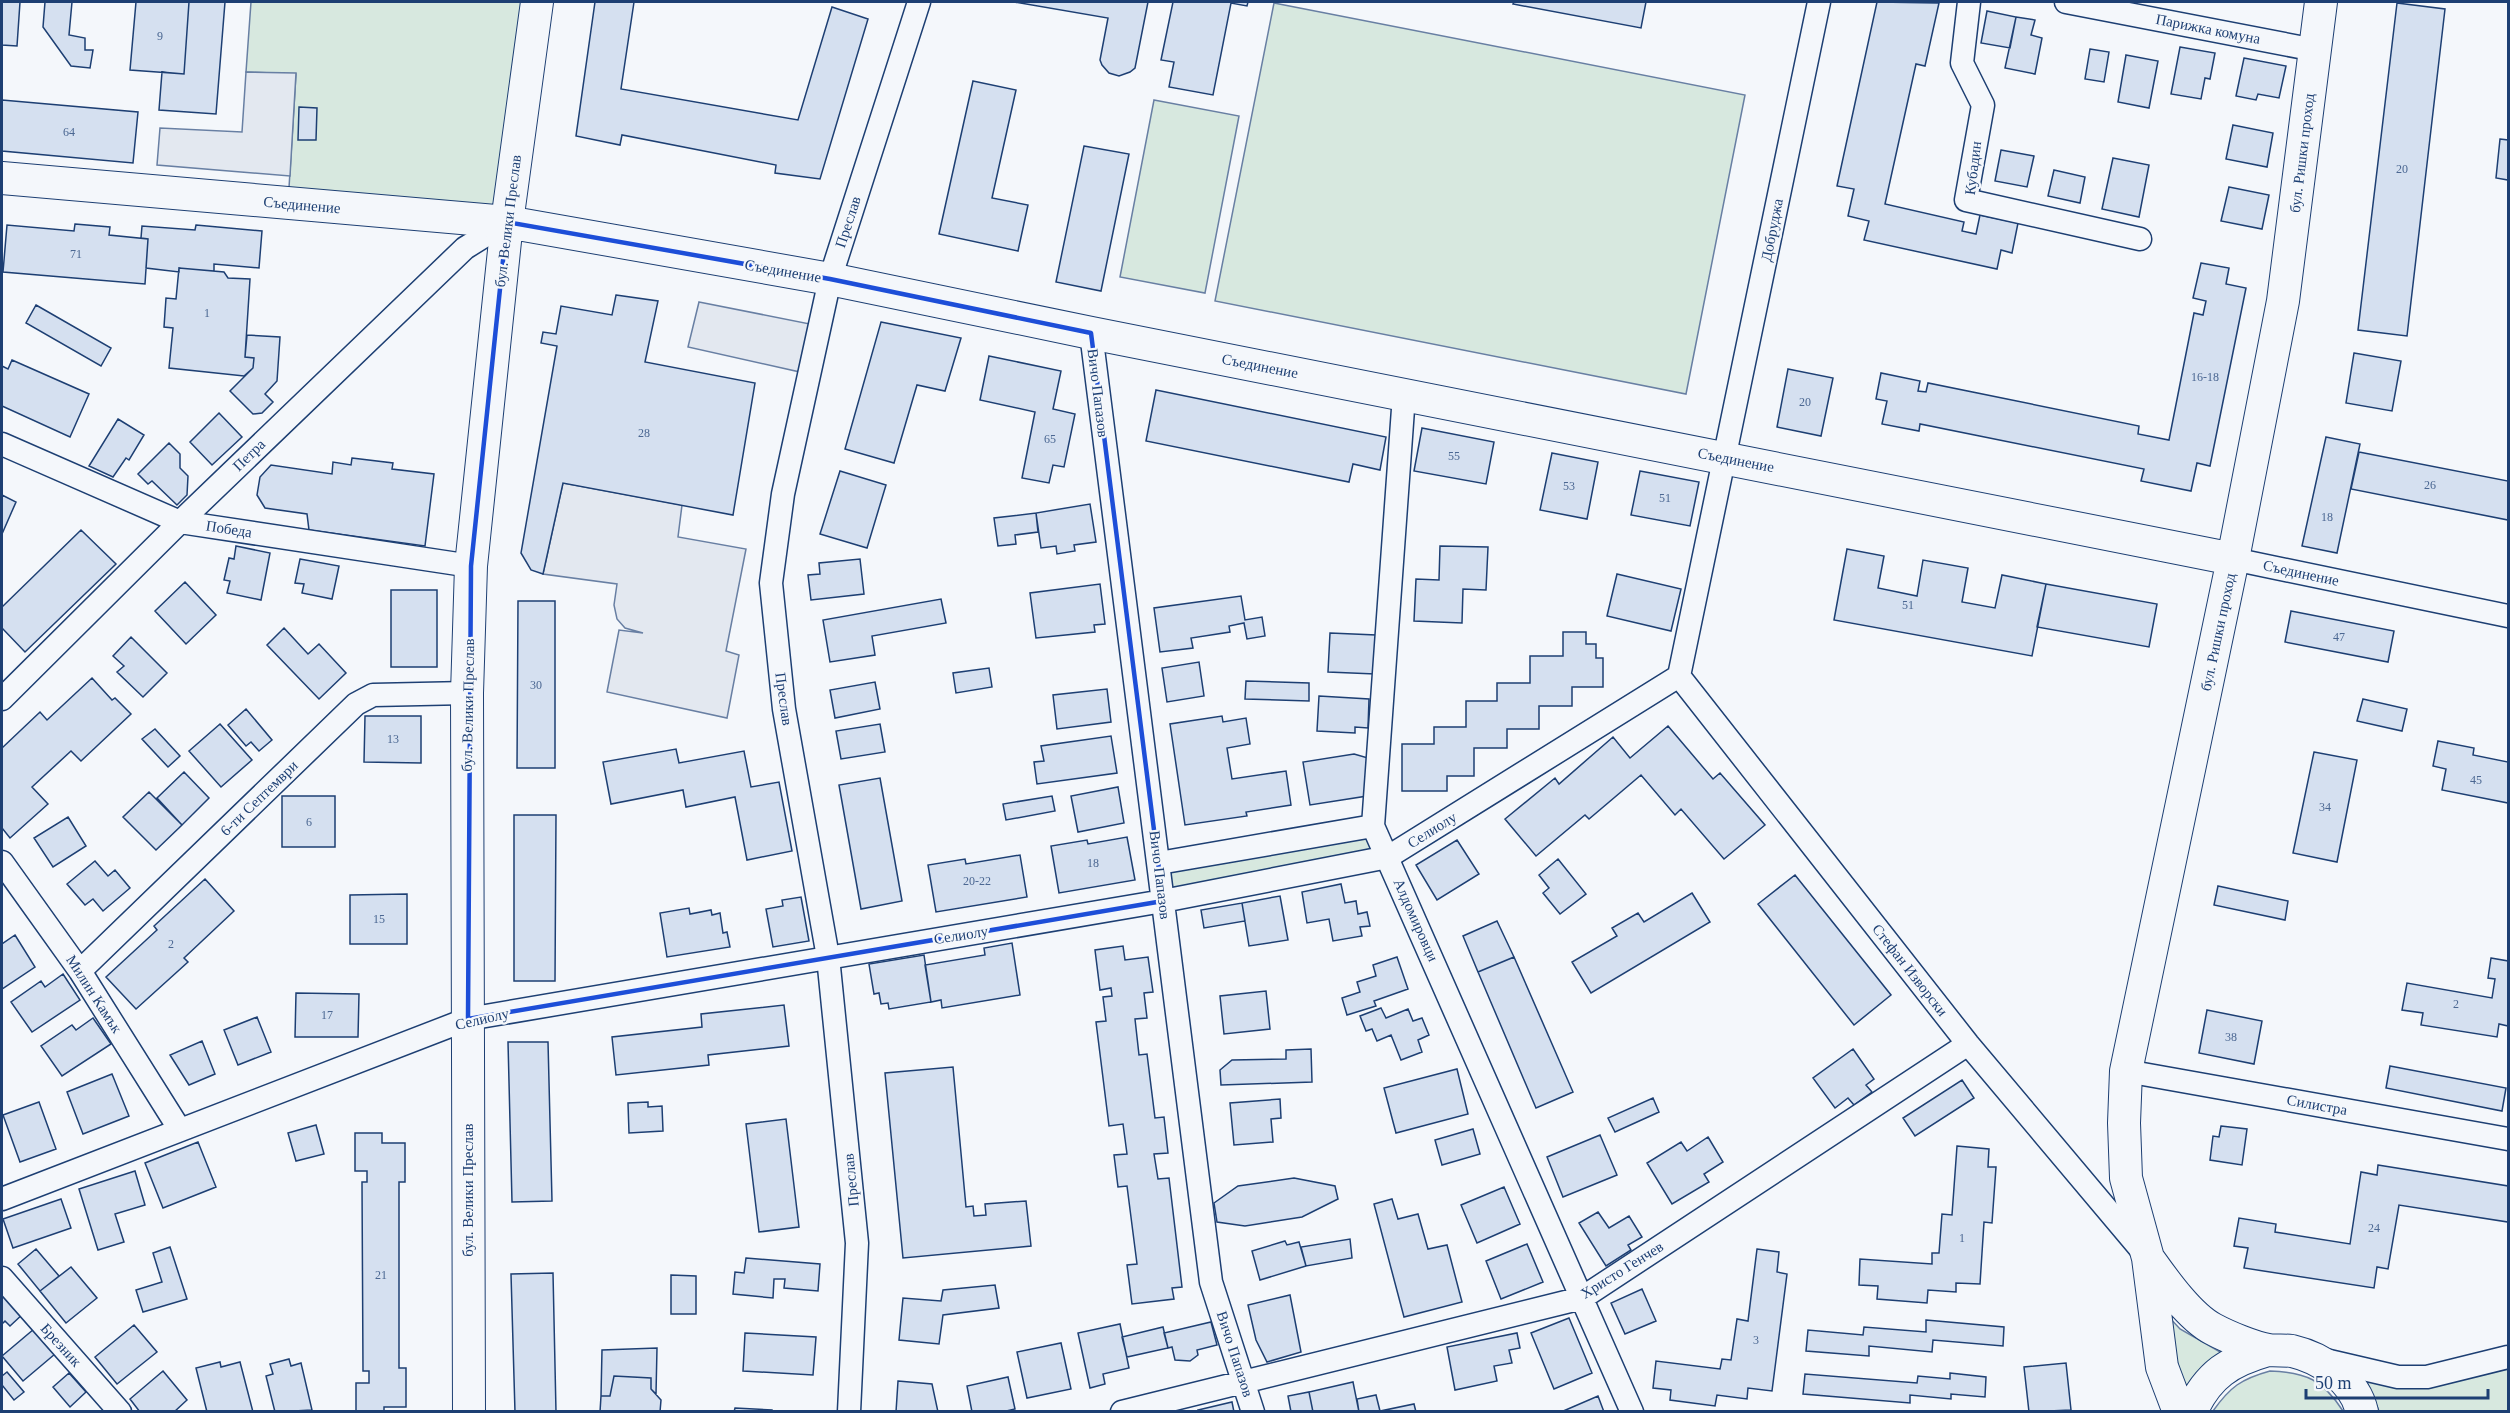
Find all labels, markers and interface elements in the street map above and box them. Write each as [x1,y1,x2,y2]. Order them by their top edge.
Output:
street label: Парижка комуна [2154,11,2262,47]
house number: 9 [157,29,163,43]
street label: бул. Ришки проход [2287,92,2317,214]
house number: 64 [63,125,75,139]
street label: Кубадин [1962,140,1984,196]
street label: бул. Велики Преслав [492,154,524,288]
house number: 20 [2396,162,2408,176]
street label: Съединение [263,194,342,216]
street label: Преслав [832,194,864,250]
street label: Добруджа [1758,197,1786,263]
house number: 71 [70,247,82,261]
street label: Съединение [744,256,823,286]
house number: 1 [204,306,210,320]
street label: Вичо Папазов [1085,348,1111,438]
street label: Съединение [1221,351,1300,381]
house number: 16-18 [2191,370,2219,384]
house number: 20 [1799,395,1811,409]
house number: 28 [638,426,650,440]
house number: 65 [1044,432,1056,446]
street label: Петра [230,436,269,474]
street label: Съединение [1697,445,1776,475]
house number: 55 [1448,449,1460,463]
house number: 26 [2424,478,2436,492]
house number: 53 [1563,479,1575,493]
house number: 51 [1659,491,1671,505]
house number: 18 [2321,510,2333,524]
street label: Победа [205,517,254,541]
street label: Съединение [2262,557,2341,589]
street label: бул. Ришки проход [2198,571,2238,692]
house number: 51 [1902,598,1914,612]
house number: 47 [2333,630,2345,644]
street label: бул. Велики Преслав [459,638,477,772]
street label: Преслав [772,672,796,726]
house number: 30 [530,678,542,692]
house number: 13 [387,732,399,746]
street label: 6-ти Септември [217,757,301,839]
house number: 45 [2470,773,2482,787]
house number: 34 [2319,800,2331,814]
street label: Селиолу [1405,808,1460,851]
house number: 6 [306,815,312,829]
street label: Вичо Папазов [1147,830,1173,920]
house number: 18 [1087,856,1099,870]
house number: 20-22 [963,874,991,888]
street label: Алдомировци [1391,876,1441,964]
house number: 15 [373,912,385,926]
street label: Стефан Изворски [1869,921,1951,1019]
street label: Селиолу [933,923,990,947]
house number: 2 [168,937,174,951]
street label: Милин Камък [63,952,126,1037]
house number: 2 [2453,997,2459,1011]
street label: Селиолу [454,1005,511,1033]
house number: 17 [321,1008,333,1022]
house number: 38 [2225,1030,2237,1044]
street label: Силистра [2286,1092,2349,1118]
street label: бул. Велики Преслав [460,1123,476,1257]
street label: Преслав [840,1153,862,1207]
house number: 24 [2368,1221,2380,1235]
house number: 1 [1959,1231,1965,1245]
street label: Христо Генчев [1578,1238,1666,1302]
house number: 21 [375,1268,387,1282]
street label: Вичо Папазов [1214,1309,1256,1399]
street label: Брезник [38,1320,85,1370]
house number: 3 [1753,1333,1759,1347]
scale bar [2306,1362,2488,1400]
text: 50 m [2315,1373,2352,1393]

